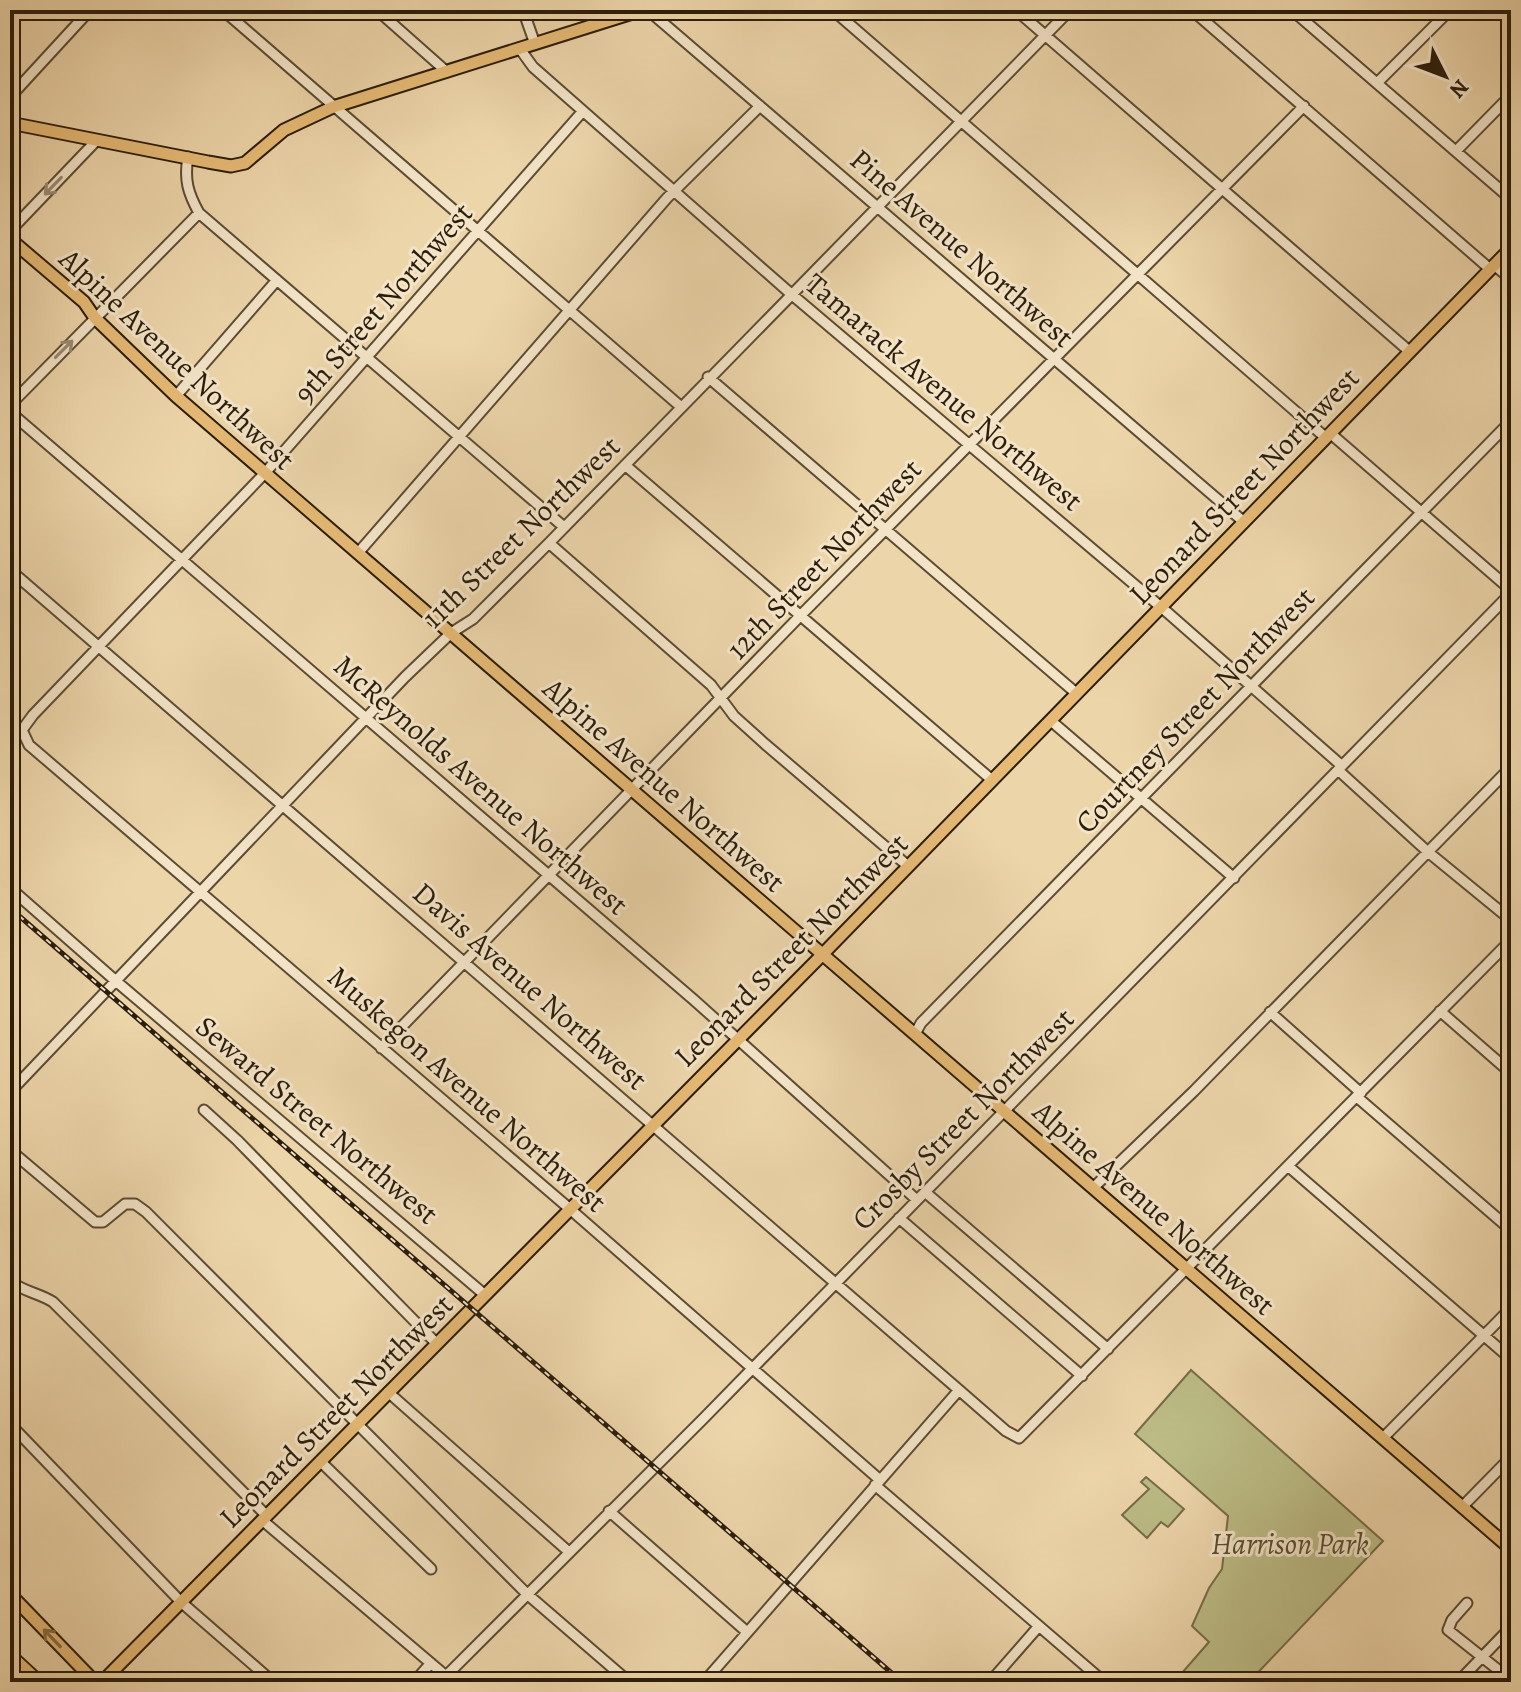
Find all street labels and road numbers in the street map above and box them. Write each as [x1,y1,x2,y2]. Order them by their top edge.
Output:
street label: Pine Avenue Northwest [841,140,1083,357]
street label: 9th Street Northwest [285,194,481,412]
street label: Alpine Avenue Northwest [50,239,304,479]
street label: Tamarack Avenue Northwest [797,264,1091,520]
street label: Leonard Street Northwest [1120,358,1368,613]
street label: 11th Street Northwest [413,427,629,637]
street label: 12th Street Northwest [718,450,930,668]
street label: Courtney Street Northwest [1067,578,1324,842]
street label: McReynolds Avenue Northwest [325,646,637,924]
street label: Alpine Avenue Northwest [534,668,794,901]
street label: Leonard Street Northwest [665,824,917,1076]
street label: Davis Avenue Northwest [404,873,656,1099]
street label: Muskegon Avenue Northwest [319,957,615,1221]
street label: Crosby Street Northwest [843,999,1083,1239]
street label: Seward Street Northwest [187,1007,447,1233]
street label: Alpine Avenue Northwest [1024,1091,1284,1324]
street label: Leonard Street Northwest [210,1285,462,1537]

